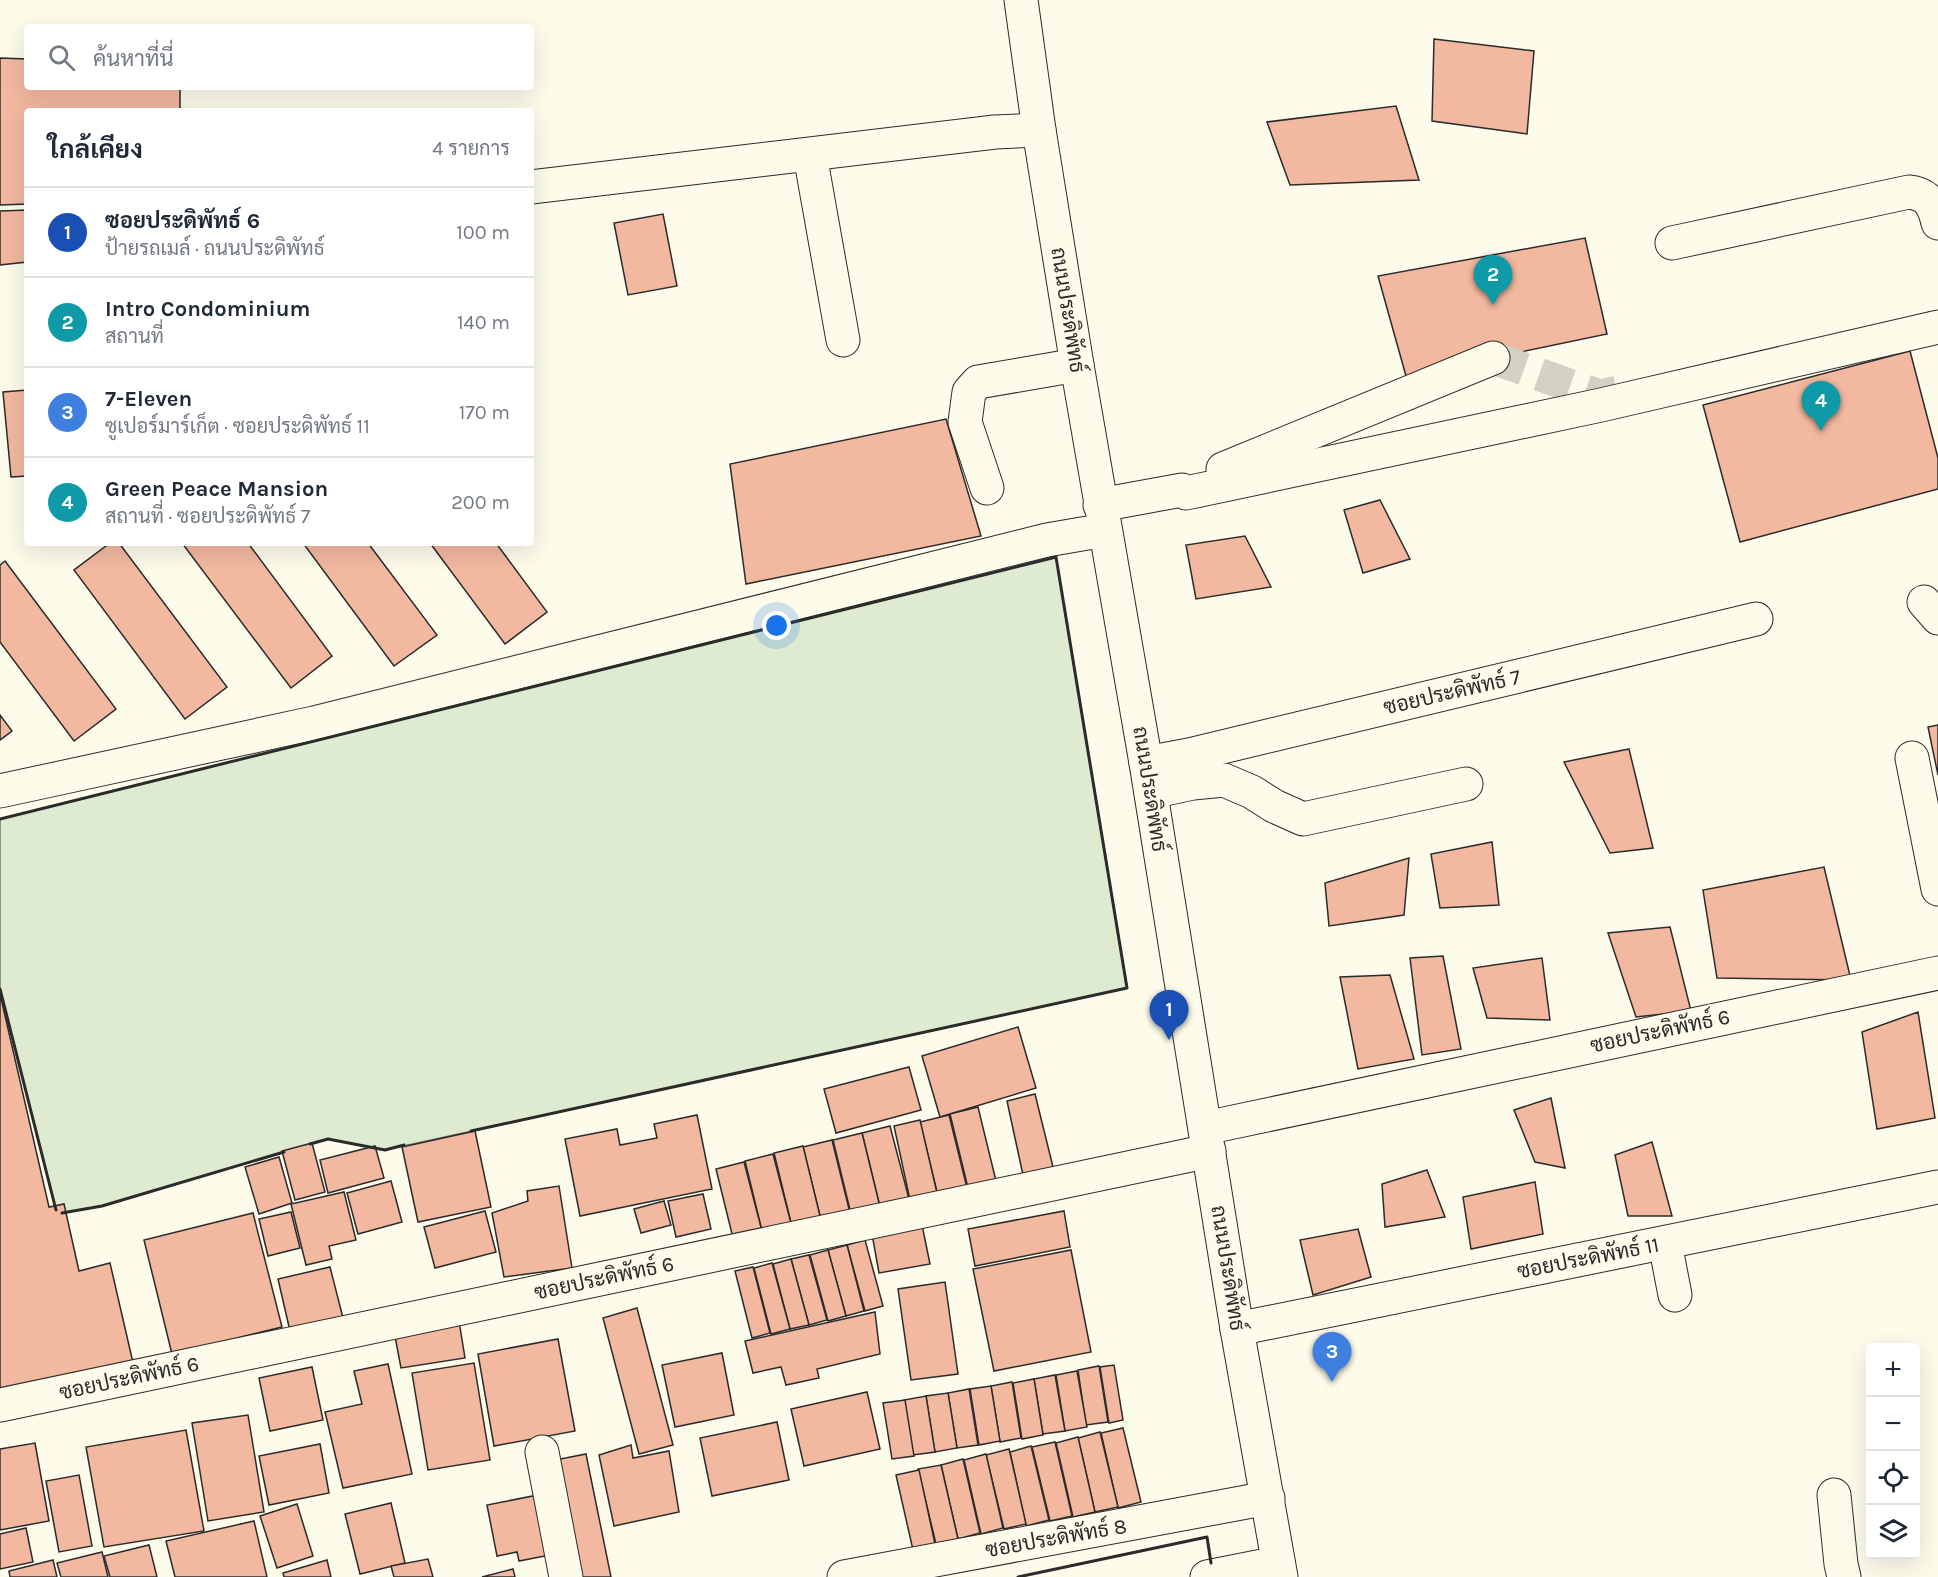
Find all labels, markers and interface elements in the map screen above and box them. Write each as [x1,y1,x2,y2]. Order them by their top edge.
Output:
search box [24,24,534,90]
icon: search [45,41,78,74]
text: ค้นหาที่นี่ [93,46,173,72]
text: ใกล้เคียง [48,134,143,165]
text: 4 รายการ [432,137,510,160]
text: ซอยประดิพัทธ์ 6 [105,208,260,234]
text: 1 [64,221,71,244]
text: 100 m [456,221,510,244]
text: ป้ายรถเมล์ · ถนนประดิพัทธ์ [105,237,324,260]
street label: ถนนประดิพัทธ์ [1046,245,1092,375]
pin: 2 [1474,256,1512,305]
text: Intro Condominium [105,296,310,322]
text: 2 [61,311,74,334]
text: 140 m [457,311,510,334]
text: สถานที่ [105,325,164,348]
pin: 4 [1802,382,1840,431]
text: 7-Eleven [105,386,192,412]
text: 3 [61,401,74,424]
text: 170 m [459,401,510,424]
text: ซูเปอร์มาร์เก็ต · ซอยประดิพัทธ์ 11 [105,415,370,438]
text: Green Peace Mansion [105,476,328,502]
text: 4 [62,491,73,514]
text: 200 m [451,491,510,514]
text: สถานที่ · ซอยประดิพัทธ์ 7 [105,505,310,528]
your location [762,611,791,640]
street label: ซอยประดิพัทธ์ 7 [1381,663,1523,719]
street label: ถนนประดิพัทธ์ [1128,724,1174,854]
pin: 1 [1150,990,1188,1040]
street label: ซอยประดิพัทธ์ 6 [1588,1003,1732,1058]
street label: ถนนประดิพัทธ์ [1206,1203,1252,1333]
street label: ซอยประดิพัทธ์ 11 [1515,1231,1661,1284]
street label: ซอยประดิพัทธ์ 6 [532,1250,676,1305]
pin: 3 [1312,1332,1352,1382]
map controls [1866,1343,1920,1559]
button: + [1866,1343,1920,1397]
street label: ซอยประดิพัทธ์ 6 [57,1350,201,1405]
button: − [1866,1397,1920,1451]
button: locate [1866,1451,1920,1505]
button: layers [1866,1505,1920,1559]
street label: ซอยประดิพัทธ์ 8 [983,1512,1129,1562]

